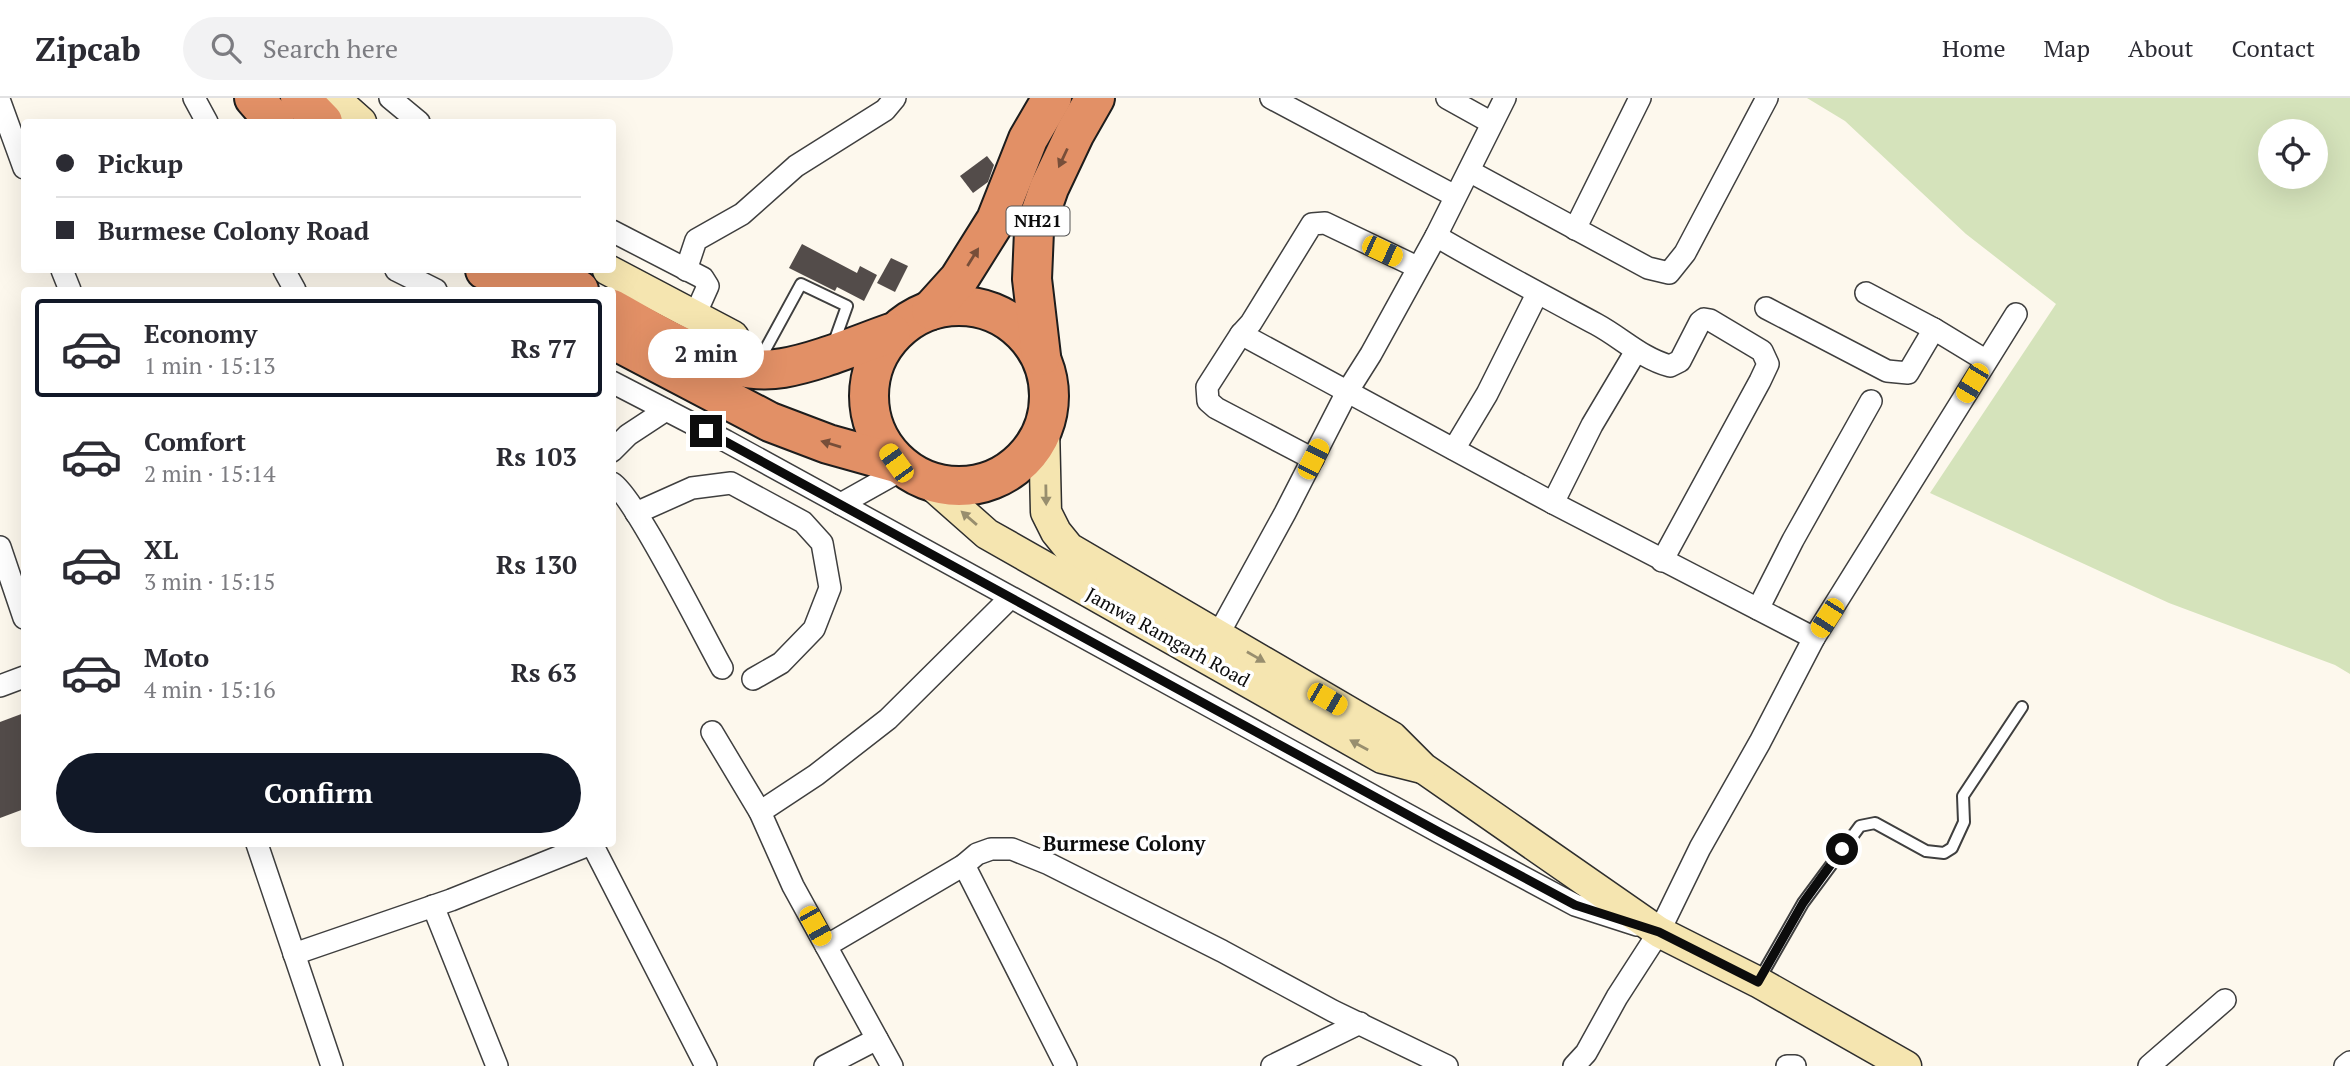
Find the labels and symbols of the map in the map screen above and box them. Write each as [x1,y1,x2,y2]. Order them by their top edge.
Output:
one-way arrow [1057,148,1069,168]
road number: NH21 [1006,207,1070,236]
car [1359,233,1406,269]
one-way arrow [966,247,979,266]
callout: 2 min [648,330,764,378]
car [1953,360,1992,406]
route end [690,415,722,447]
car [1295,436,1332,482]
one-way arrow [820,438,841,449]
car [876,440,917,486]
one-way arrow [1040,484,1051,506]
one-way arrow [961,511,978,527]
street label: Jamwa Ramgarh Road [1082,581,1255,692]
car [1807,595,1848,641]
one-way arrow [1246,651,1265,663]
car [1304,679,1351,719]
one-way arrow [1349,739,1369,751]
district label: Burmese Colony [1043,829,1206,857]
route start [1826,833,1858,865]
car [796,903,835,949]

